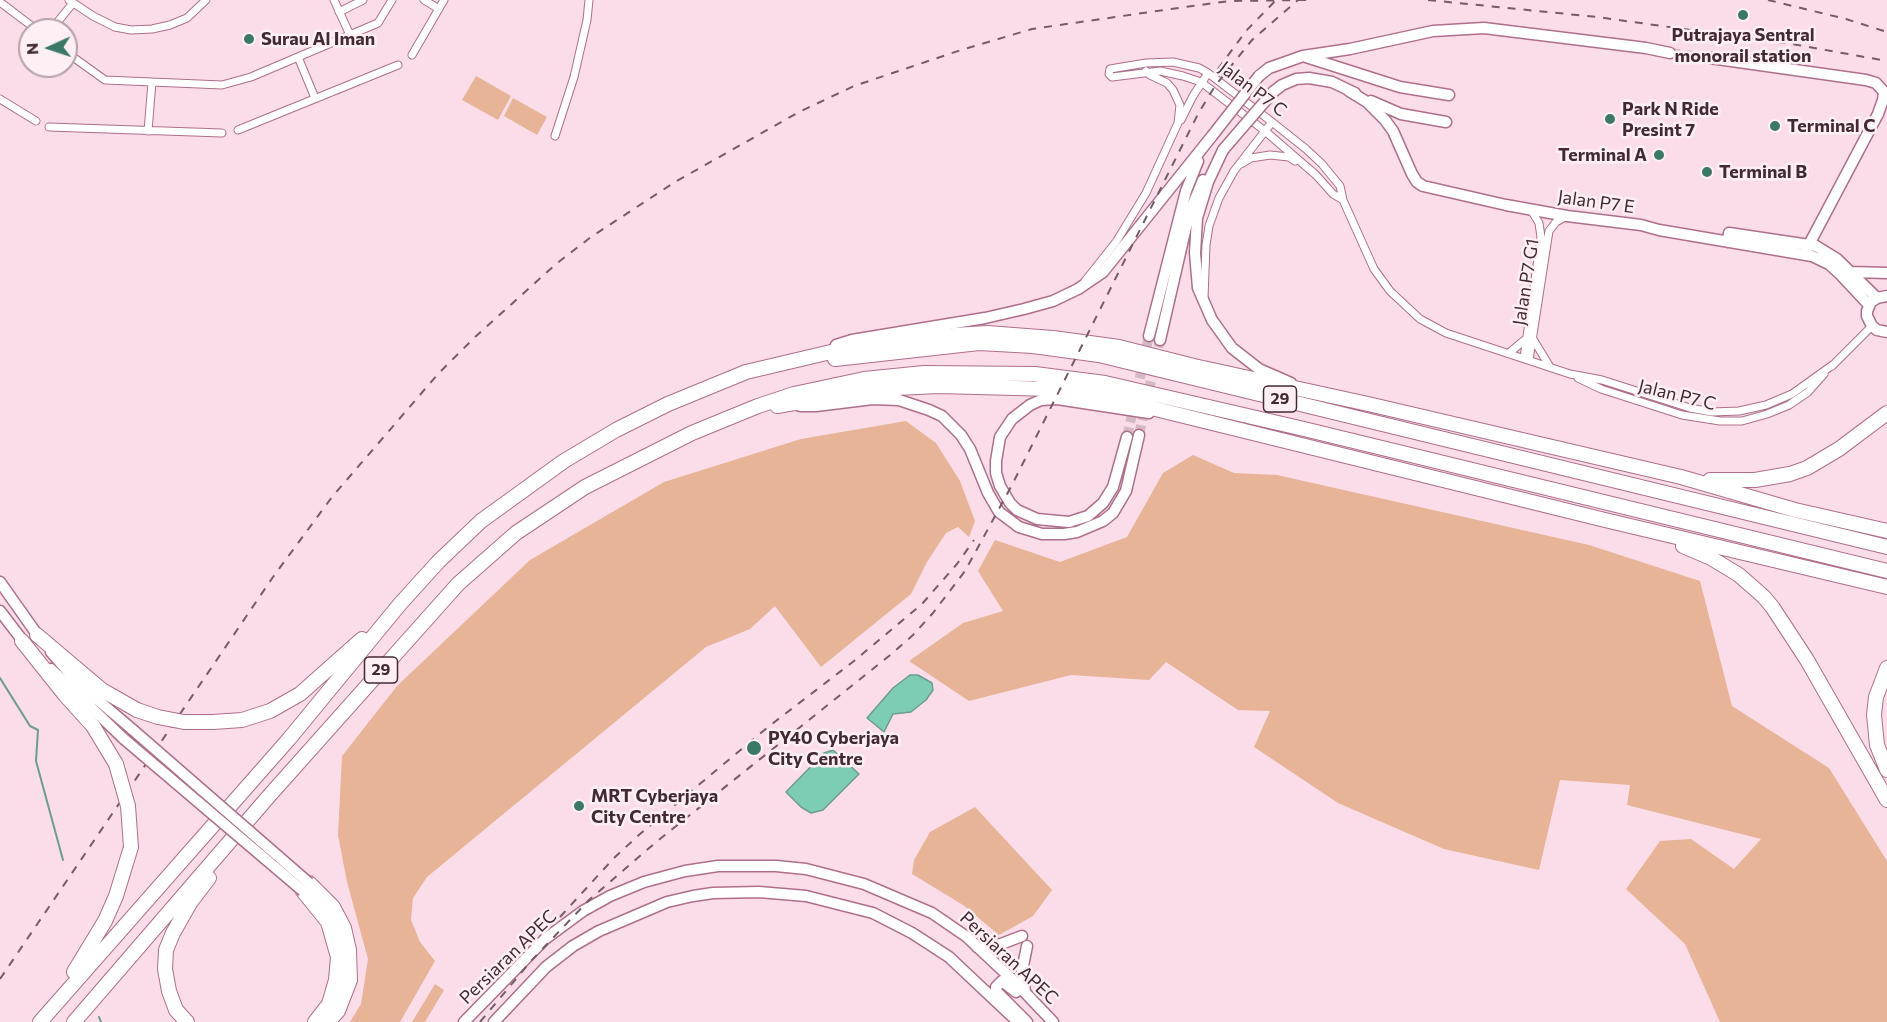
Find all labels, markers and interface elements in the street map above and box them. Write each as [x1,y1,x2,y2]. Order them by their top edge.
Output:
marker: Putrajaya Sentral monorail station [1736,8,1750,22]
north arrow [18,18,78,78]
place label: Putrajaya Sentral monorail station [1671,24,1815,66]
place label: Surau Al Iman [261,28,375,50]
marker: Surau Al Iman [242,32,256,46]
text: N [22,42,41,55]
street label: Jalan P7 C [1215,57,1291,121]
place label: Park N Ride Presint 7 [1622,98,1719,140]
marker: Park N Ride Presint 7 [1603,112,1617,126]
place label: Terminal C [1787,115,1875,137]
marker: Terminal C [1768,119,1782,133]
place label: Terminal A [1558,144,1647,166]
marker: Terminal A [1652,148,1666,162]
place label: Terminal B [1719,161,1807,183]
marker: Terminal B [1700,165,1714,179]
street label: Jalan P7 E [1556,186,1636,218]
street label: Jalan P7 G1 [1508,237,1544,327]
street label: Jalan P7 C [1636,375,1718,415]
road number: 29 [1264,386,1296,412]
road number: 29 [364,657,398,683]
place label: PY40 Cyberjaya City Centre [768,727,899,770]
marker: PY40 Cyberjaya City Centre [745,739,763,757]
place label: MRT Cyberjaya City Centre [591,785,718,828]
marker: MRT Cyberjaya City Centre [572,799,586,813]
street label: Persiaran APEC [455,905,561,1009]
street label: Persiaran APEC [955,907,1063,1009]

